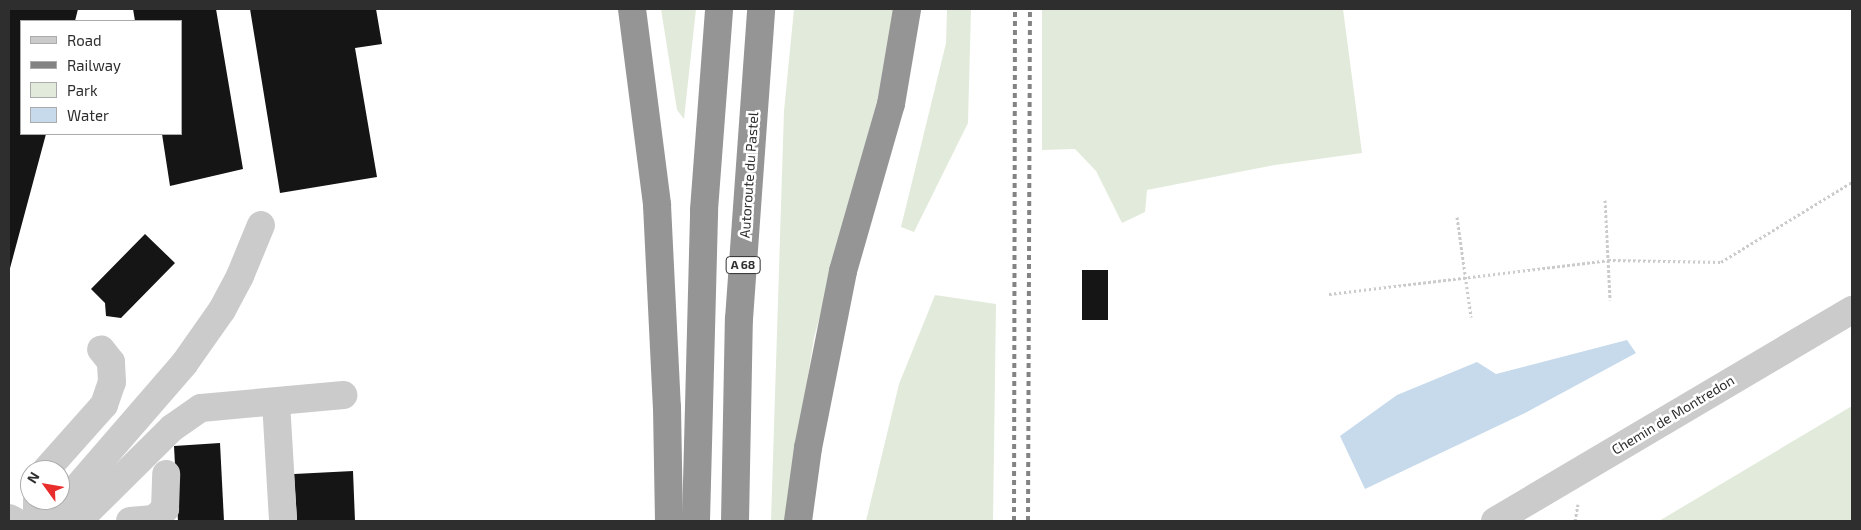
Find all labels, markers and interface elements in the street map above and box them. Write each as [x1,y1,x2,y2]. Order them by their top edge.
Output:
legend [20,20,182,135]
text: Road [67,31,102,49]
text: Railway [67,56,121,74]
text: Park [67,81,98,99]
text: Water [67,106,109,124]
street label: Autoroute du Pastel [736,111,762,239]
road number: A 68 [726,256,760,274]
street label: Chemin de Montredon [1609,372,1737,458]
north arrow [20,460,70,510]
text: N [23,469,43,486]

